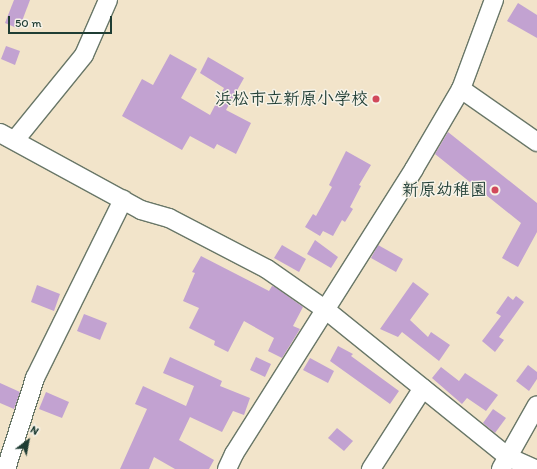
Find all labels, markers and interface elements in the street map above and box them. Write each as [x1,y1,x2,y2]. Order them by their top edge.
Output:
scale bar [10,8,114,34]
text: 50 m [15,16,41,30]
place label: 浜松市立新原小学校 [215,89,368,109]
marker: 浜松市立新原小学校 [371,94,381,104]
place label: 新原幼稚園 [402,180,487,200]
marker: 新原幼稚園 [490,185,500,195]
north arrow [8,421,48,461]
text: N [28,423,41,438]

